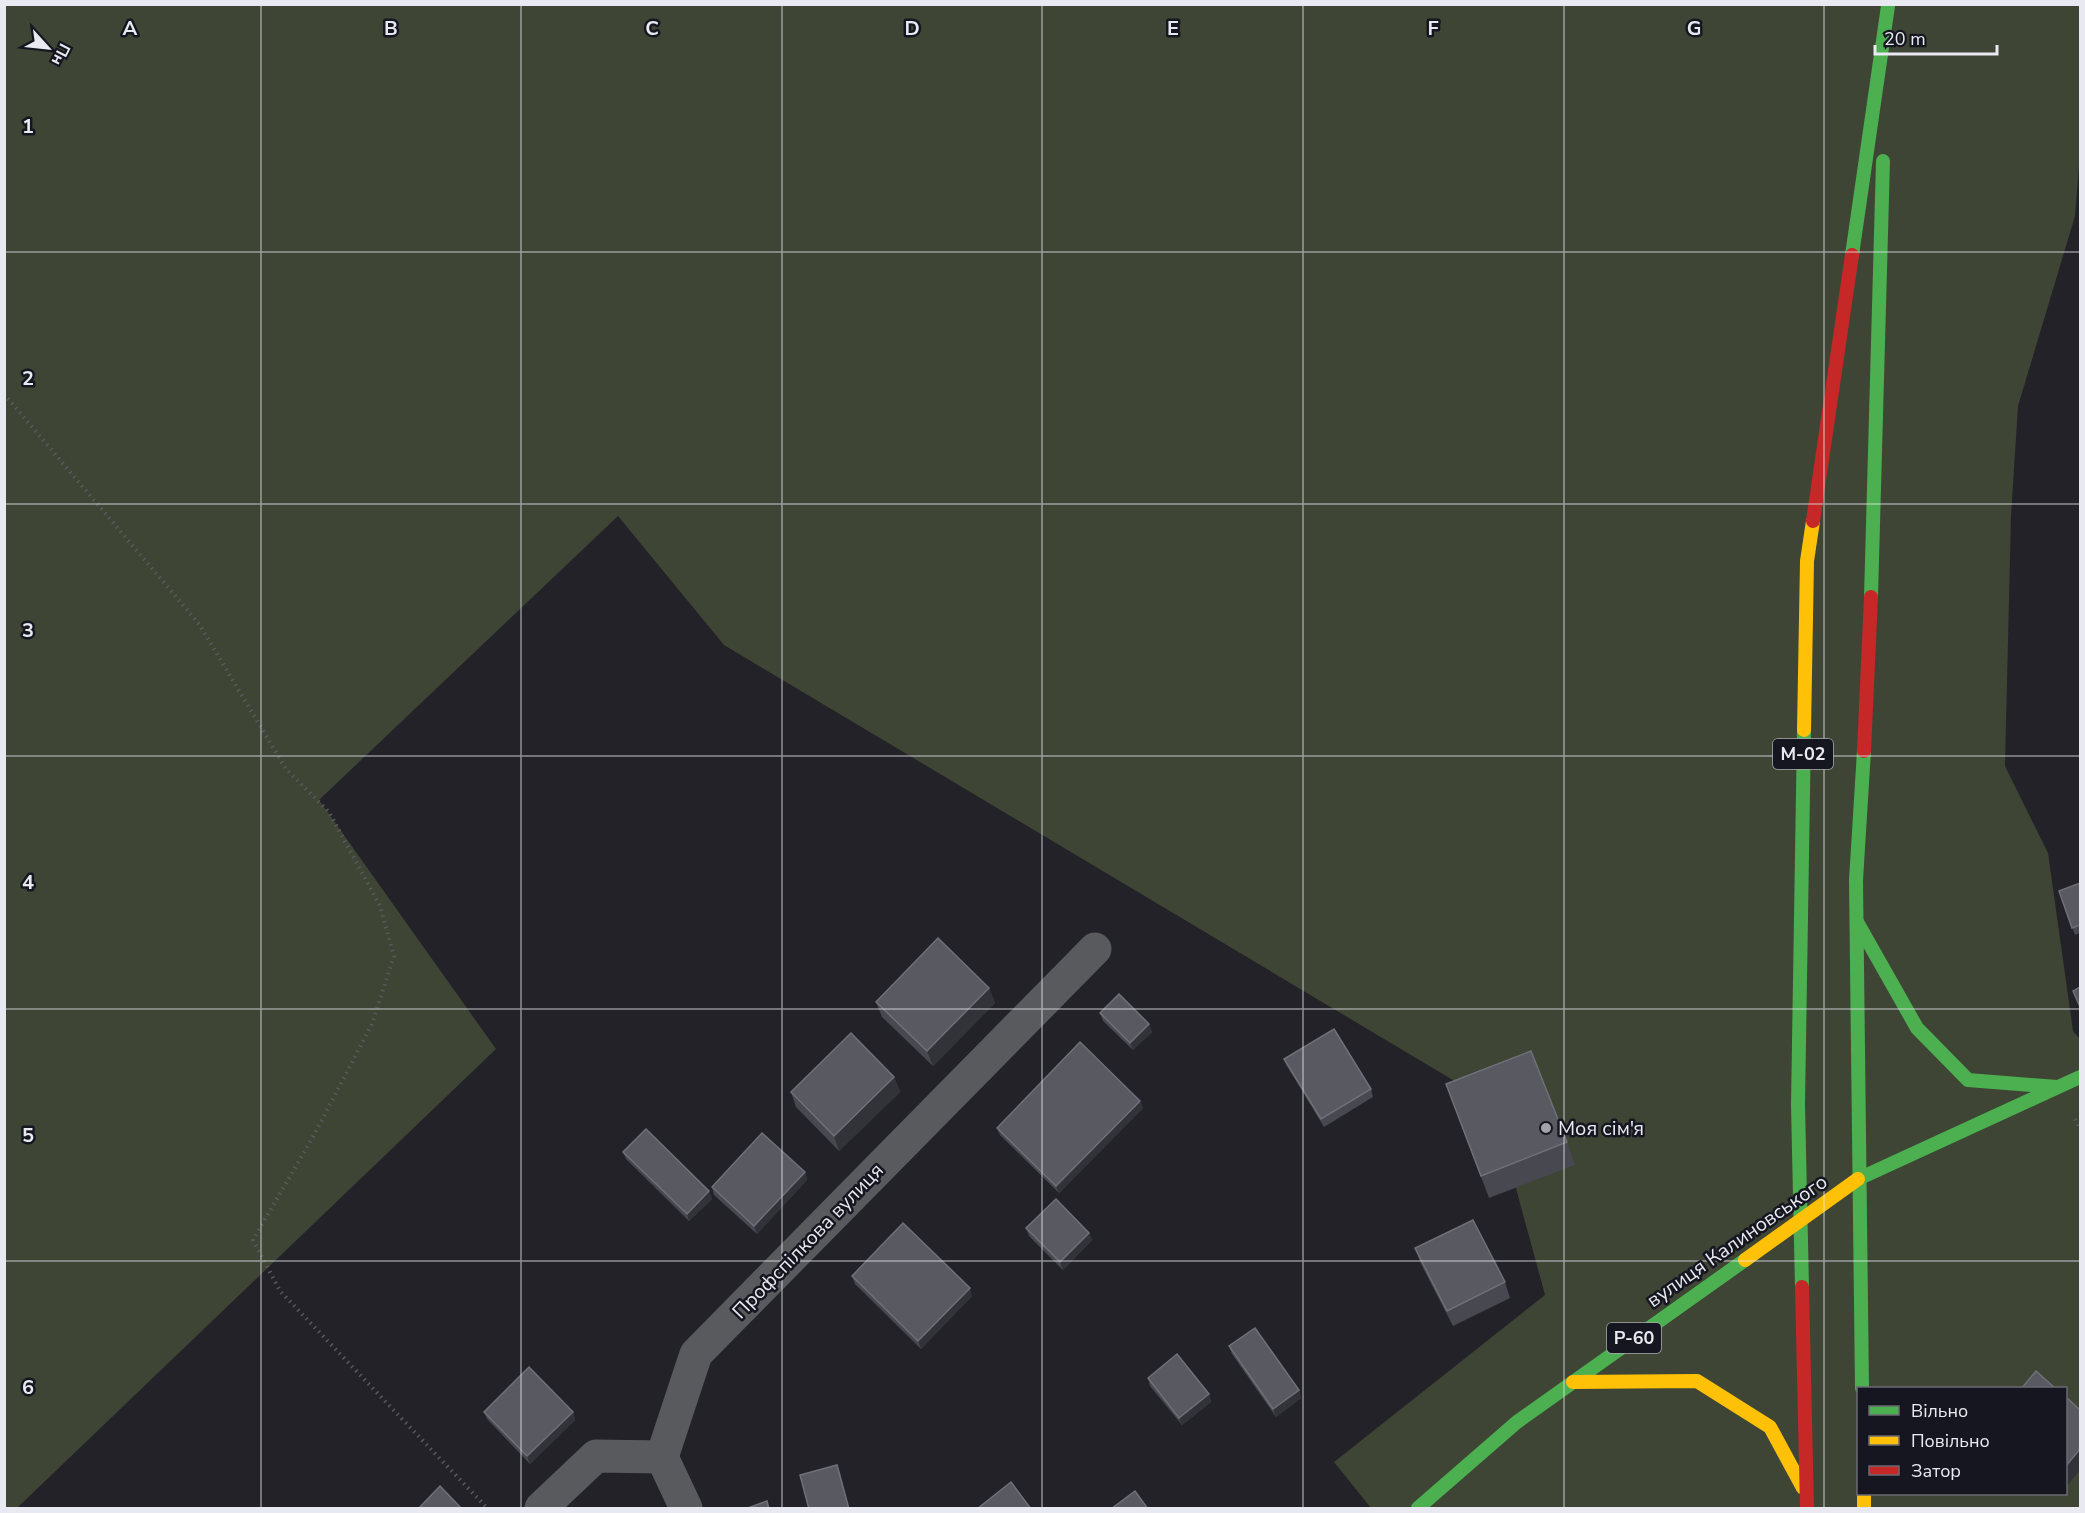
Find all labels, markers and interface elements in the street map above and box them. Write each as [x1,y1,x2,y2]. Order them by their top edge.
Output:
text: A [123,15,138,42]
text: B [384,15,398,42]
text: C [645,15,659,42]
text: D [904,15,920,42]
text: E [1167,15,1179,42]
text: F [1427,15,1439,42]
text: G [1687,15,1701,42]
north arrow [18,18,78,78]
scale bar [1875,18,1996,56]
text: 20 m [1884,27,1926,51]
text: Пн [46,40,75,69]
text: 1 [22,113,34,140]
text: 2 [22,365,34,392]
text: 3 [22,617,34,644]
road number: М-02 [1773,739,1833,769]
text: 4 [22,869,34,896]
place label: Моя сім'я [1558,1115,1644,1142]
marker: Моя сім'я [1539,1121,1553,1135]
text: 5 [22,1122,34,1149]
street label: Профспілкова вулиця [726,1157,890,1325]
street label: вулиця Калиновського [1641,1168,1833,1314]
road number: Р-60 [1607,1323,1661,1353]
text: 6 [22,1374,34,1401]
legend [1857,1387,2067,1495]
text: Вільно [1911,1399,1968,1423]
text: Повільно [1911,1429,1990,1453]
text: Затор [1911,1459,1961,1483]

